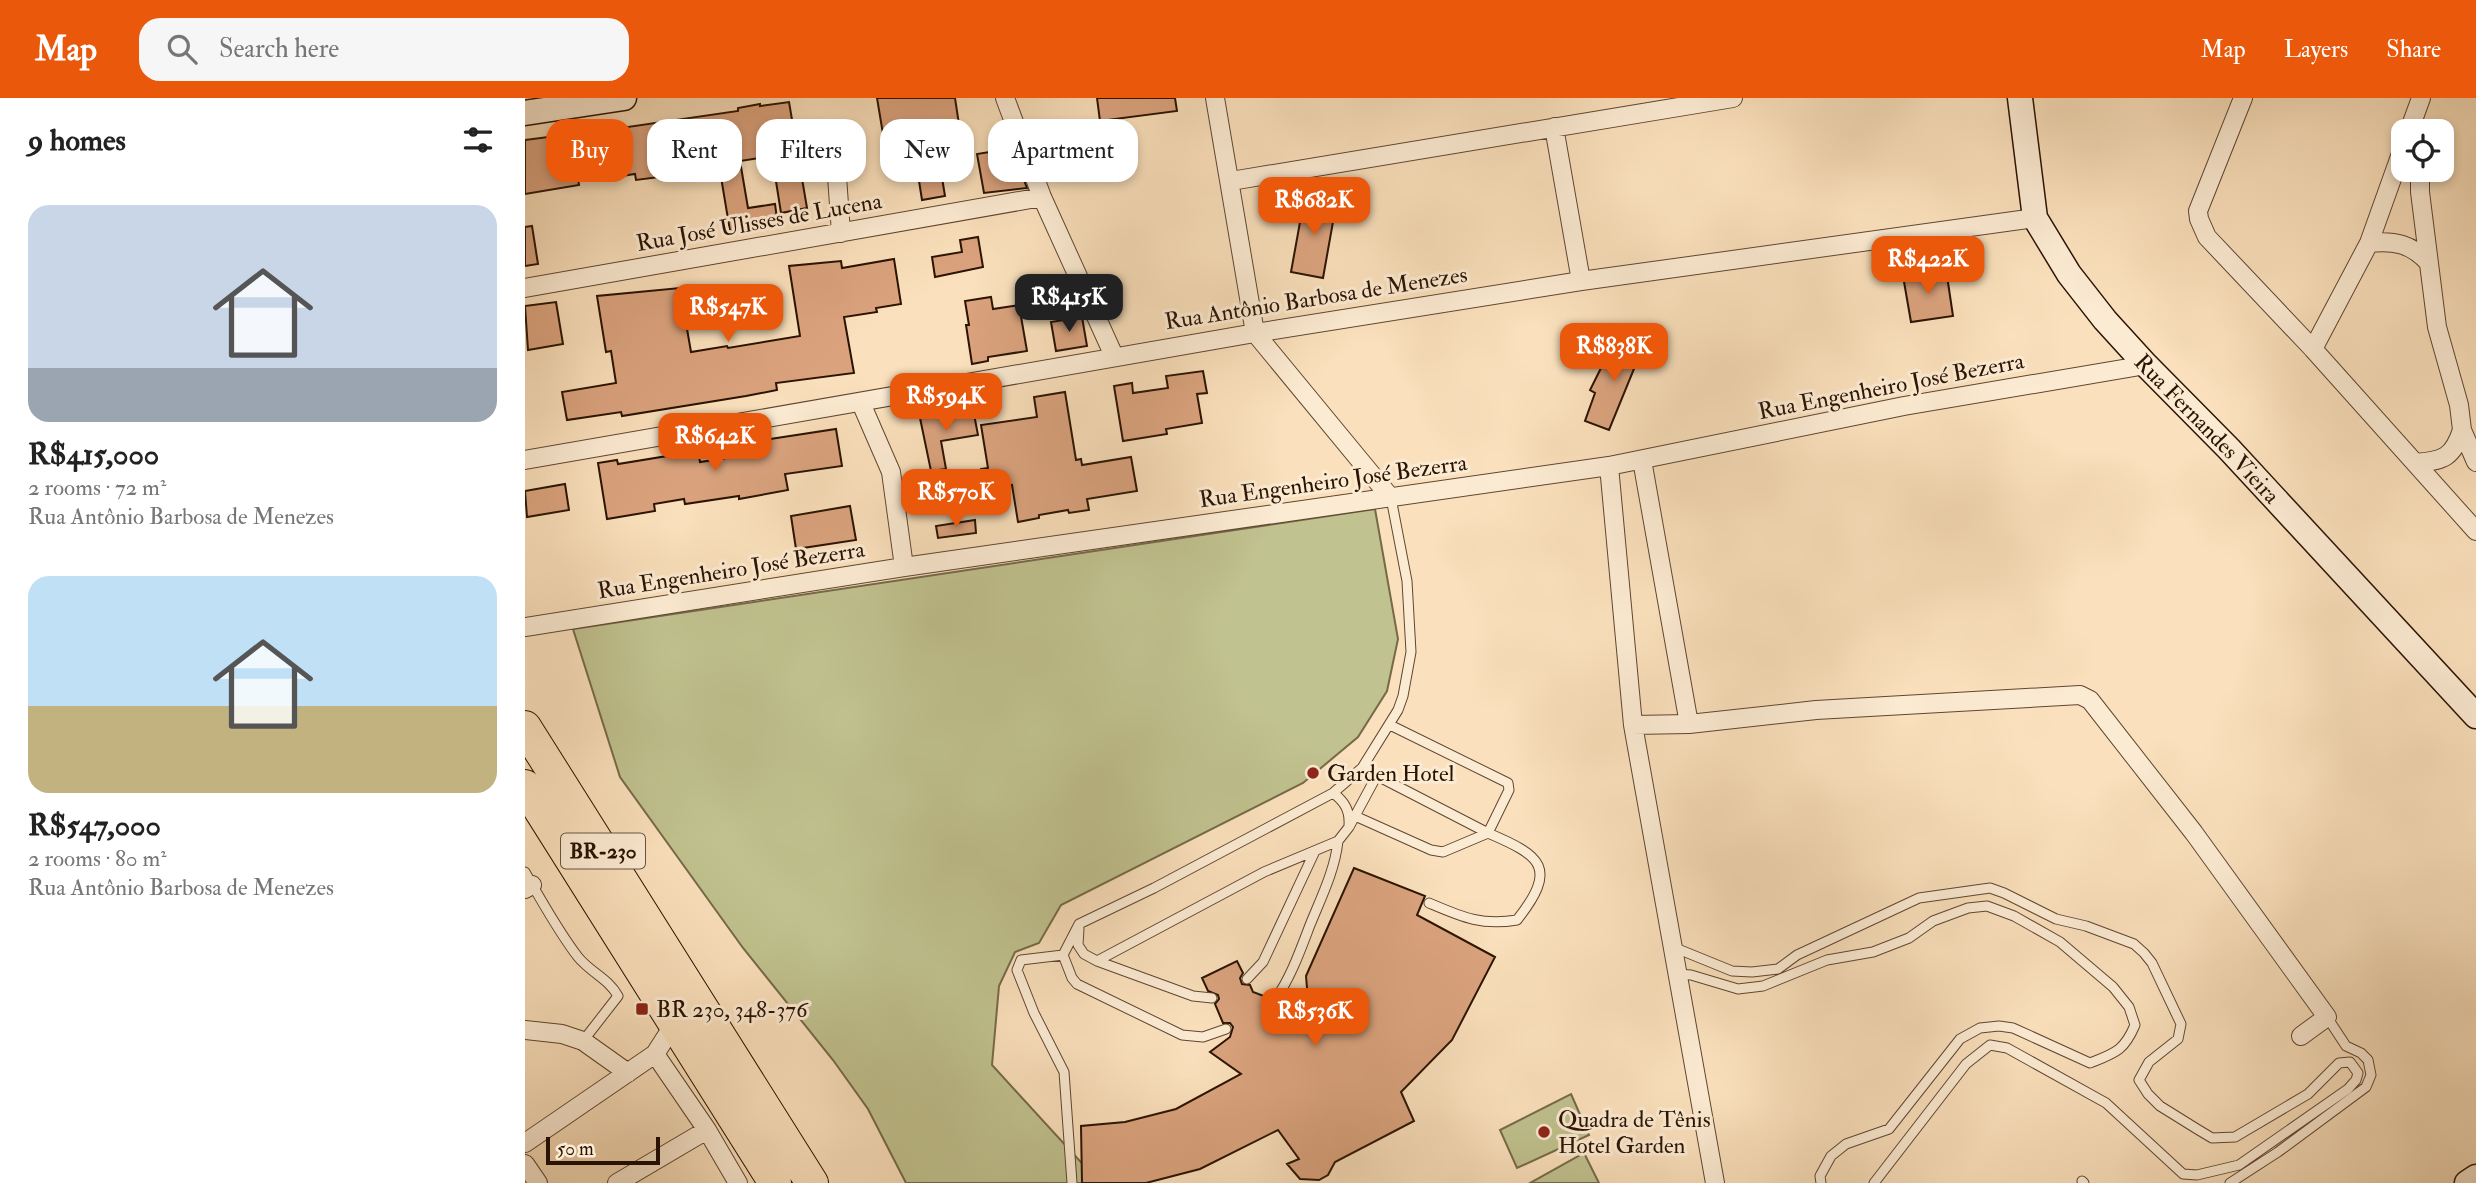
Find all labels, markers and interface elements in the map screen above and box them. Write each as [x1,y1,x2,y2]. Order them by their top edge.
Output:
search box [139,18,629,81]
text: Map [35,29,97,70]
icon: search [163,30,201,68]
text: Search here [219,33,339,65]
text: Map [2201,34,2246,65]
text: Layers [2284,34,2348,65]
text: Share [2386,34,2441,65]
chip: Buy [546,119,633,182]
chip: Rent [647,119,742,182]
chip: Filters [756,119,866,182]
chip: New [880,119,974,182]
chip: Apartment [988,119,1138,182]
map controls [2391,119,2454,182]
button: locate [2391,119,2454,182]
icon: filters [459,121,497,159]
text: 9 homes [28,122,126,159]
pin: R$682K [1257,178,1371,237]
text: R$682K [1274,185,1354,214]
street label: Rua José Ulisses de Lucena [634,186,884,258]
pin: R$422K [1871,236,1985,296]
text: R$422K [1887,244,1969,273]
icon: home [200,250,326,376]
street label: Rua Antônio Barbosa de Menezes [1163,260,1469,336]
pin: R$415K [1012,274,1126,334]
text: R$415K [1031,282,1107,311]
pin: R$547K [671,285,785,344]
text: R$547K [689,292,767,321]
pin: R$838K [1557,324,1671,383]
text: R$838K [1576,331,1652,360]
street label: Rua Engenheiro José Bezerra [1756,346,2027,426]
street label: Rua Fernandes Vieira [2128,348,2287,510]
pin: R$594K [889,374,1003,433]
text: R$594K [906,381,986,410]
pin: R$642K [658,414,772,473]
text: R$642K [674,421,756,450]
text: R$415,000 [28,436,159,473]
street label: Rua Engenheiro José Bezerra [1197,448,1469,514]
pin: R$570K [899,470,1013,529]
text: 2 rooms · 72 m² [28,473,166,502]
text: R$570K [917,477,995,506]
text: Rua Antônio Barbosa de Menezes [28,502,334,531]
street label: Rua Engenheiro José Bezerra [595,534,867,605]
icon: home [200,621,326,747]
place label: Garden Hotel [1327,759,1455,788]
marker: Garden Hotel [1305,765,1321,781]
text: R$547,000 [28,807,161,844]
road number: BR-230 [561,834,645,868]
text: 2 rooms · 80 m² [28,844,167,873]
text: Rua Antônio Barbosa de Menezes [28,873,334,902]
pin: R$536K [1258,988,1372,1048]
place label: BR 230, 348-376 [656,995,809,1024]
text: R$536K [1277,996,1353,1025]
marker: BR 230, 348-376 [634,1001,650,1017]
place label: Quadra de Tênis Hotel Garden [1558,1105,1711,1160]
marker: Quadra de Tênis Hotel Garden [1536,1124,1552,1140]
scale bar [546,1134,660,1166]
text: 50 m [557,1137,594,1161]

